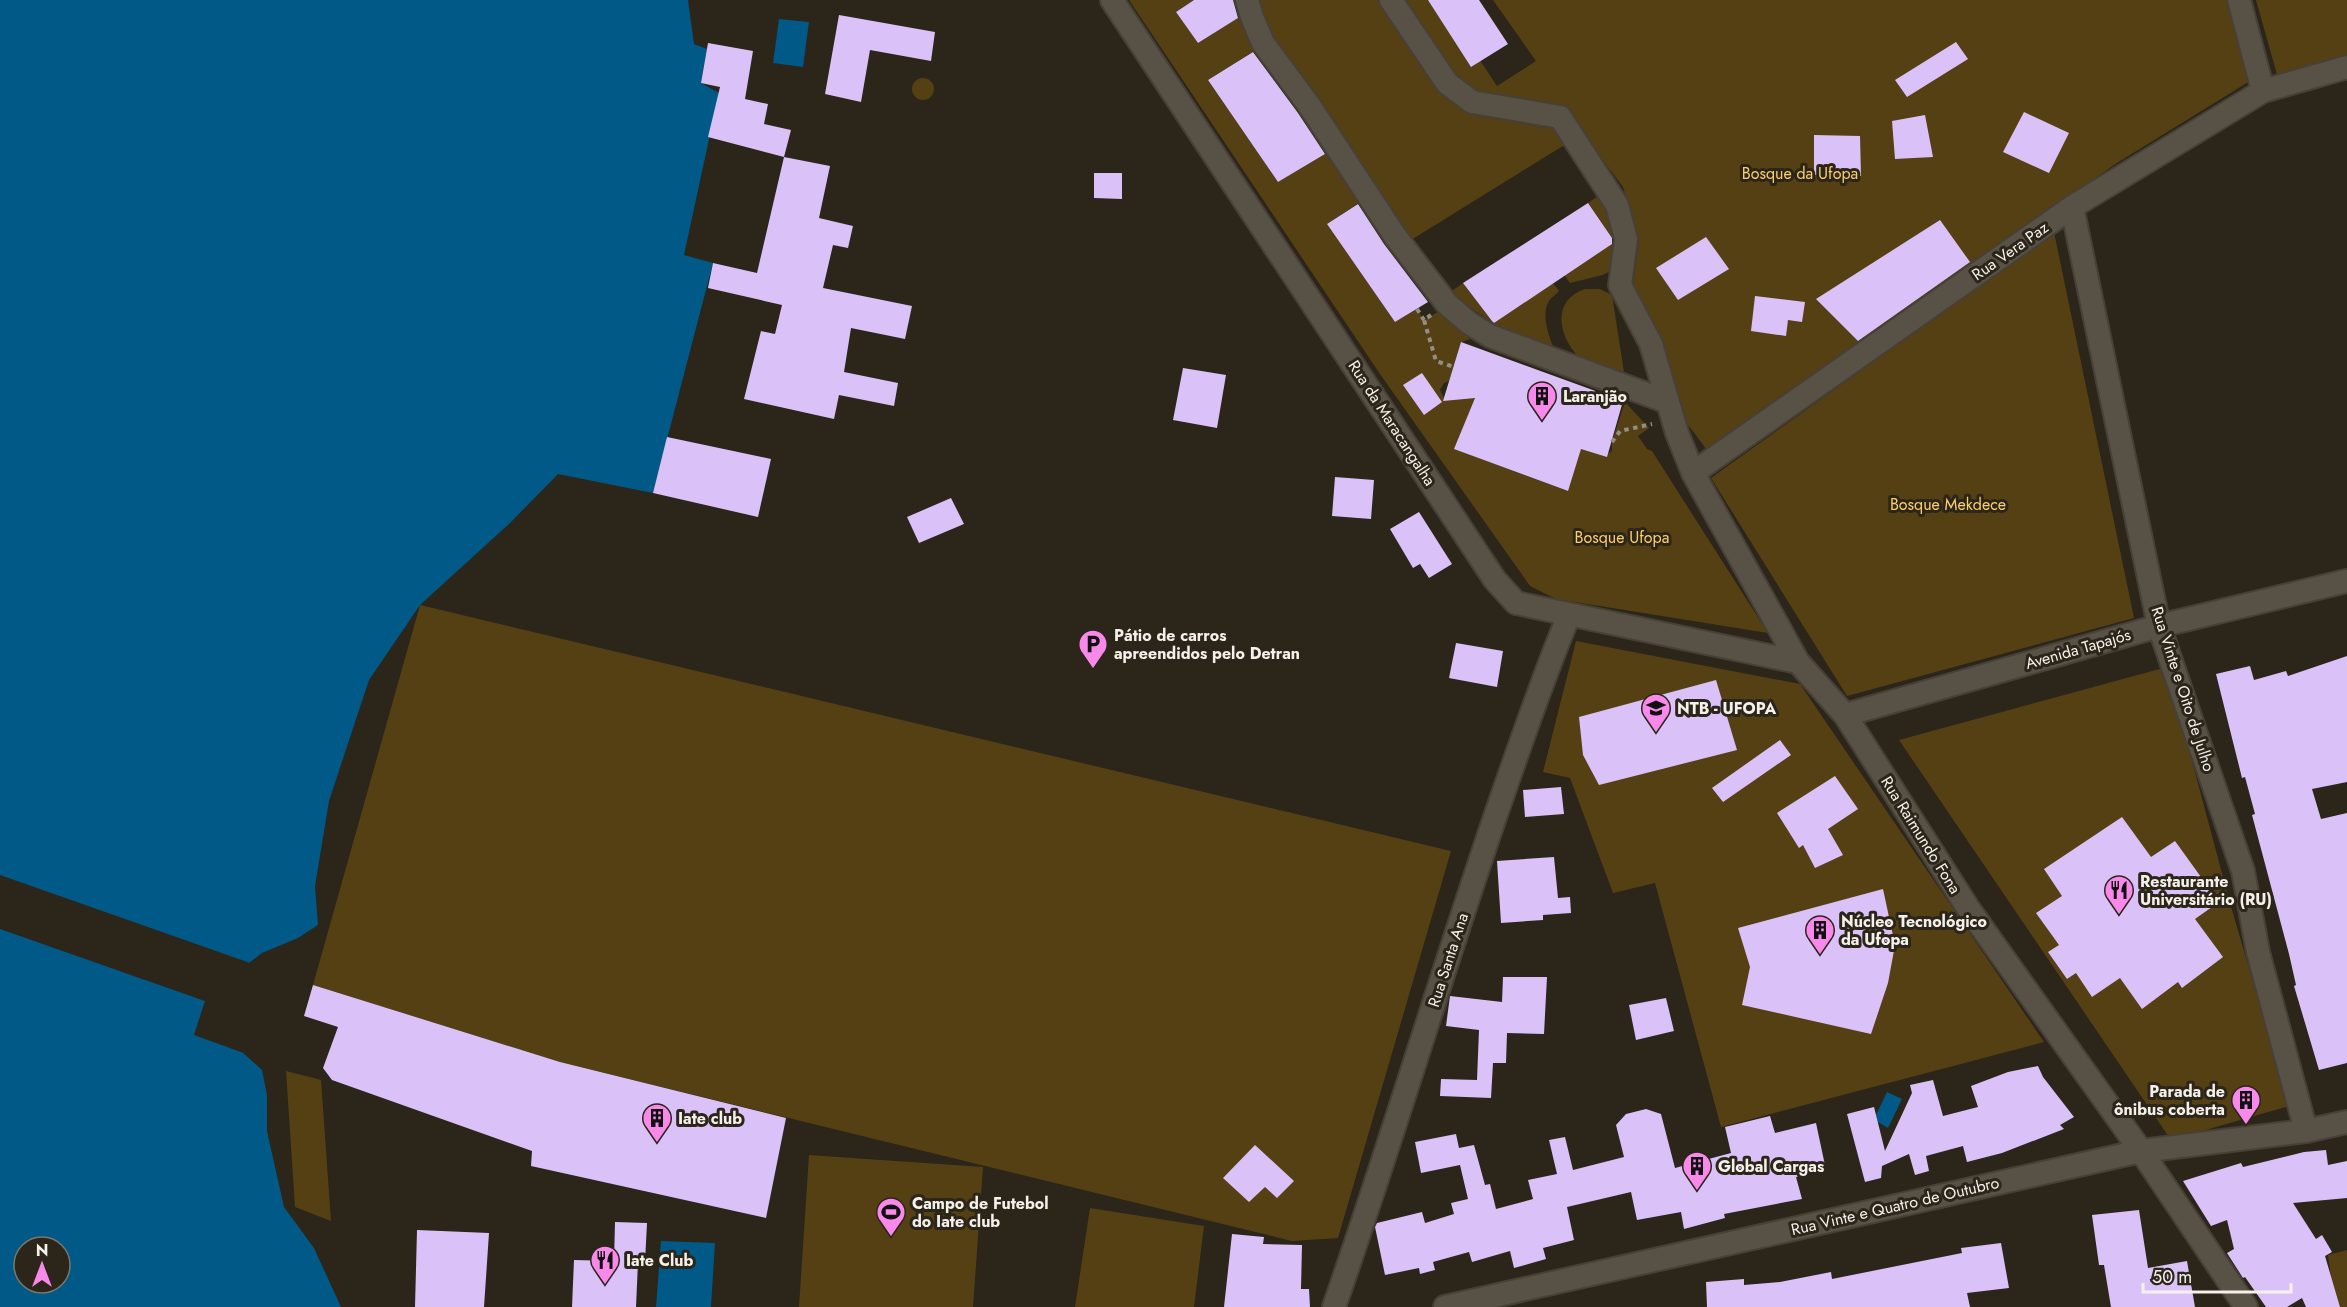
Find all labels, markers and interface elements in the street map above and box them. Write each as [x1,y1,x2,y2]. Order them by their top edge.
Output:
park label: Bosque da Ufopa [1742,162,1858,185]
street label: Rua Vera Paz [1967,216,2053,286]
street label: Rua da Maracangalha [1343,356,1441,490]
building icon: Laranjão [1526,380,1558,422]
place label: Laranjão [1563,385,1627,408]
park label: Bosque Mekdece [1890,493,2006,516]
park label: Bosque Ufopa [1575,526,1669,549]
street label: Rua Vinte e Oito de Julho [2145,604,2221,775]
street label: Avenida Tapajós [2023,623,2133,675]
place label: Pátio de carros apreendidos pelo Detran [1114,624,1300,665]
parking icon: Pátio de carros apreendidos pelo Detran [1077,628,1109,670]
school or university icon: NTB - UFOPA [1640,692,1672,734]
place label: NTB - UFOPA [1677,697,1777,720]
street label: Rua Raimundo Fona [1875,772,1967,898]
place label: Restaurante Universitário (RU) [2140,870,2272,911]
restaurant icon: Restaurante Universitário (RU) [2103,874,2135,916]
street label: Rua Santa Ana [1422,910,1474,1010]
place label: Núcleo Tecnológico da Ufopa [1841,910,1987,951]
building icon: Núcleo Tecnológico da Ufopa [1804,914,1836,956]
place label: Parada de ônibus coberta [2114,1080,2225,1121]
building icon: Parada de ônibus coberta [2230,1084,2262,1126]
building icon: Iate club [641,1102,673,1144]
place label: Iate club [678,1107,742,1130]
building icon: Global Cargas [1681,1150,1713,1192]
place label: Global Cargas [1718,1155,1824,1178]
street label: Rua Vinte e Quatro de Outubro [1789,1171,2002,1241]
place label: Campo de Futebol do Iate club [912,1192,1049,1233]
sports icon: Campo de Futebol do Iate club [875,1196,907,1238]
north arrow [12,1235,72,1295]
text: N [36,1239,48,1262]
restaurant icon: Iate Club [589,1244,621,1286]
place label: Iate Club [626,1249,694,1272]
scale bar [2143,1256,2292,1294]
text: 50 m [2152,1264,2192,1290]

